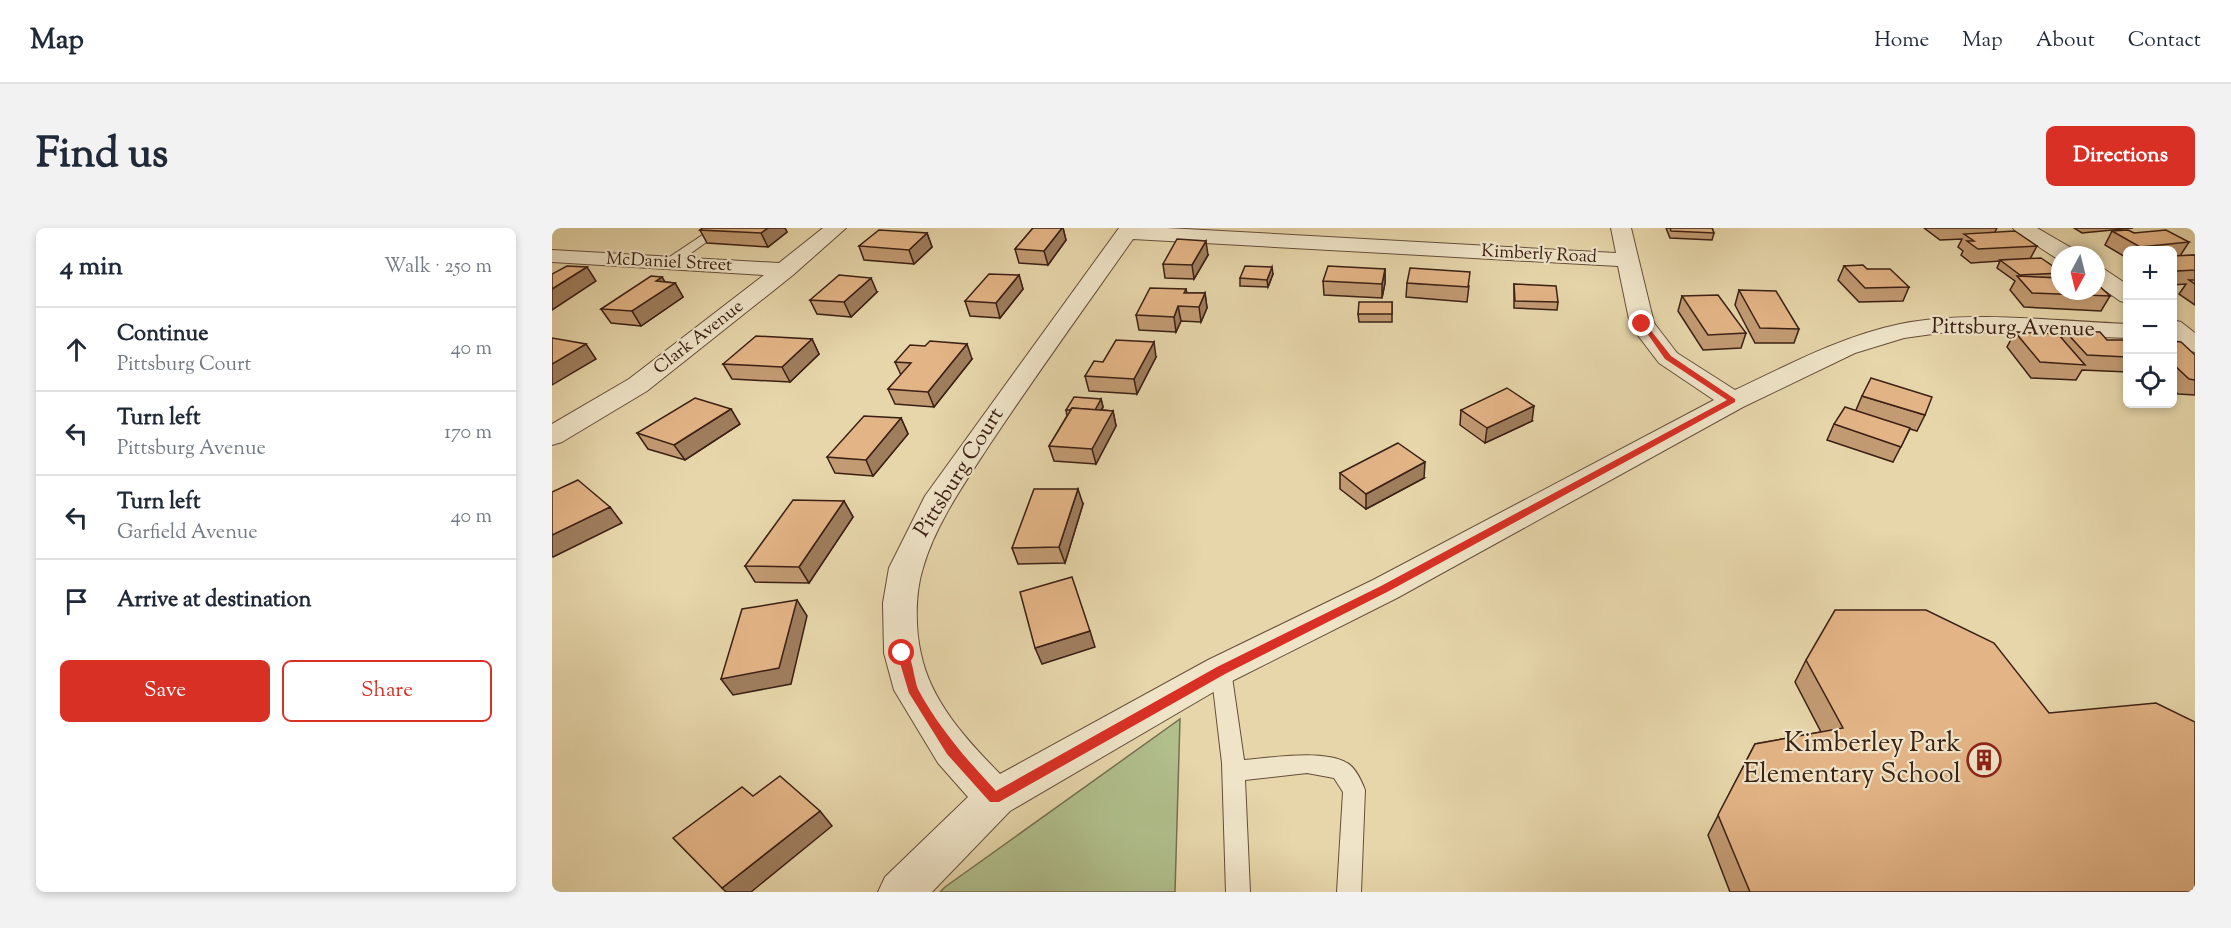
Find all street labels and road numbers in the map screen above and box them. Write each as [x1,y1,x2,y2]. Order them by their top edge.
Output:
street label: Kimberly Road [1480,239,1598,271]
street label: McDaniel Street [605,247,733,279]
street label: Clark Avenue [648,294,750,382]
street label: Pittsburg Avenue [1931,312,2095,346]
street label: Pittsburg Court [907,401,1013,544]

